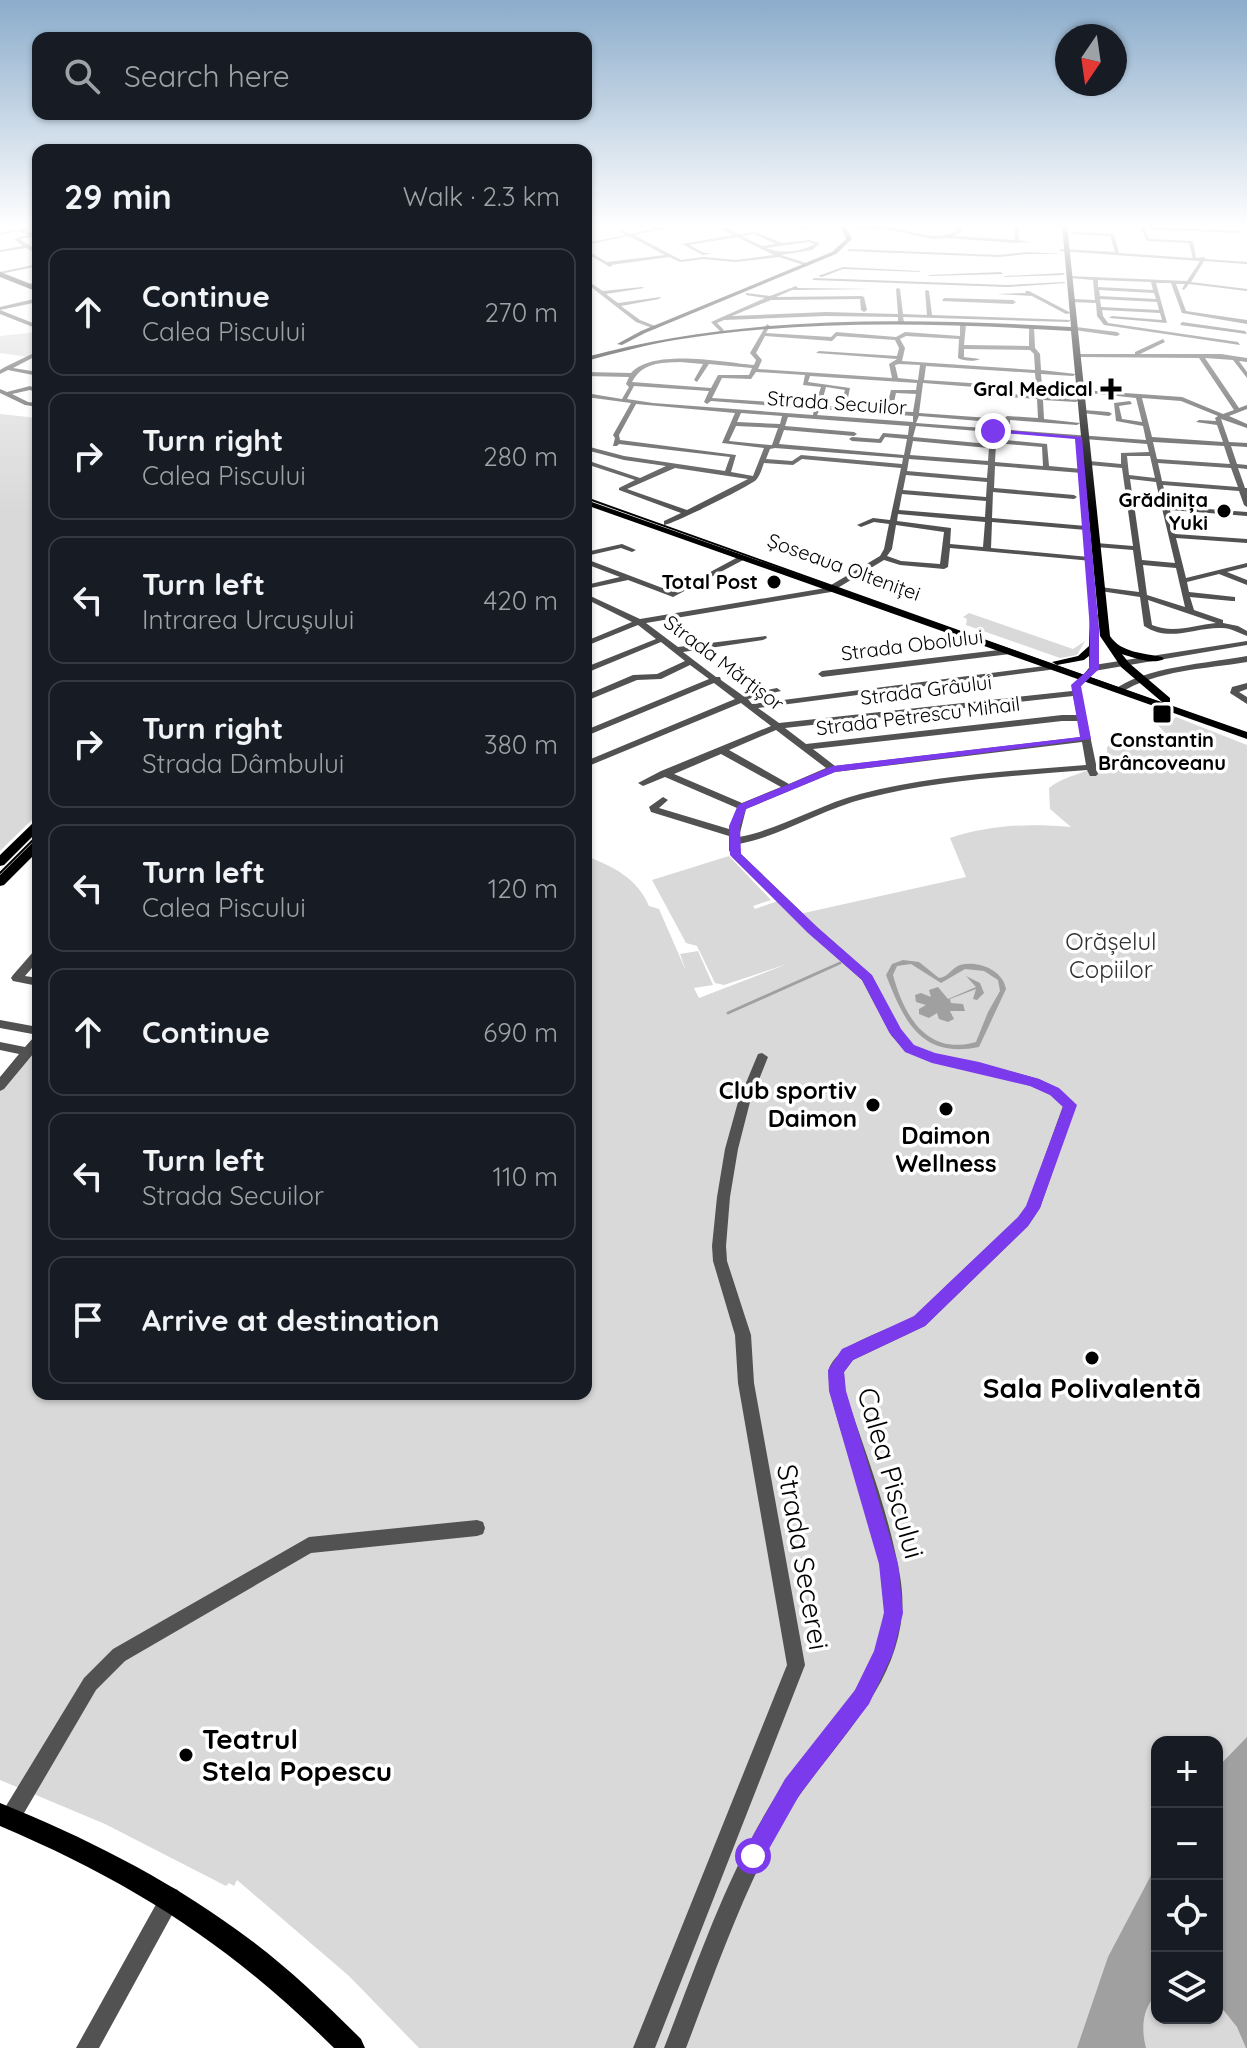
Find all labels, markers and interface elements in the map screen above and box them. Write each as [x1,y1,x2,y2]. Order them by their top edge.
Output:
north arrow [1055,24,1127,96]
search box [32,32,592,120]
icon: search [60,54,104,98]
text: Search here [124,57,290,95]
text: 29 min [64,175,172,218]
text: Walk · 2.3 km [403,180,560,213]
text: Continue [142,277,270,315]
icon: ahead [66,290,110,334]
text: 270 m [484,296,558,329]
text: Calea Piscului [142,315,306,348]
place label: Gral Medical [973,376,1093,401]
marker: Gral Medical [1100,378,1122,400]
street label: Strada Secuilor [766,385,908,420]
route end [975,413,1011,449]
text: Turn right [142,421,283,459]
icon: right [66,434,110,478]
text: 280 m [483,440,558,473]
text: Calea Piscului [142,459,306,492]
place label: Grădinița Yuki [1118,487,1208,535]
marker: Grădinița Yuki [1215,502,1233,520]
street label: Șoseaua Olteniței [764,527,924,606]
text: Turn left [142,565,265,603]
place label: Total Post [662,569,758,594]
marker: Total Post [765,573,783,591]
icon: left [66,578,110,622]
text: 420 m [484,584,558,617]
text: Intrarea Urcușului [142,603,354,636]
street label: Strada Mărțișor [659,609,790,716]
street label: Strada Obolului [840,623,984,666]
street label: Strada Grâului [859,669,993,710]
street label: Strada Petrescu Mihail [814,691,1021,740]
marker: Constantin Brâncoveanu [1151,703,1173,725]
text: Turn right [142,709,283,747]
icon: right [66,722,110,766]
place label: Constantin Brâncoveanu [1098,727,1226,775]
text: 380 m [484,728,558,761]
text: Strada Dâmbului [142,747,344,780]
text: Turn left [142,853,265,891]
icon: left [66,866,110,910]
text: 120 m [488,872,558,905]
text: Calea Piscului [142,891,306,924]
park label: Orășelul Copiilor [1065,926,1157,984]
icon: ahead [66,1010,110,1054]
text: Continue [142,1013,270,1051]
text: 690 m [483,1016,558,1049]
place label: Club sportiv Daimon [719,1075,857,1133]
marker: Club sportiv Daimon [864,1096,882,1114]
marker: Daimon Wellness [937,1100,955,1118]
place label: Daimon Wellness [896,1120,997,1178]
text: Turn left [142,1141,265,1179]
icon: left [66,1154,110,1198]
text: 110 m [492,1160,558,1193]
text: Strada Secuilor [142,1179,324,1212]
icon: arrive [66,1298,110,1342]
text: Arrive at destination [142,1301,440,1339]
marker: Sala Polivalentă [1083,1349,1101,1367]
place label: Sala Polivalentă [983,1370,1201,1405]
street label: Calea Piscului [850,1383,933,1562]
street label: Strada Secerei [770,1461,837,1653]
place label: Teatrul Stela Popescu [202,1721,392,1788]
map controls [1151,1736,1223,2024]
button: + [1151,1736,1223,1808]
marker: Teatrul Stela Popescu [177,1746,195,1764]
button: − [1151,1808,1223,1880]
route start [735,1838,771,1874]
button: locate [1151,1880,1223,1952]
button: layers [1151,1952,1223,2024]

